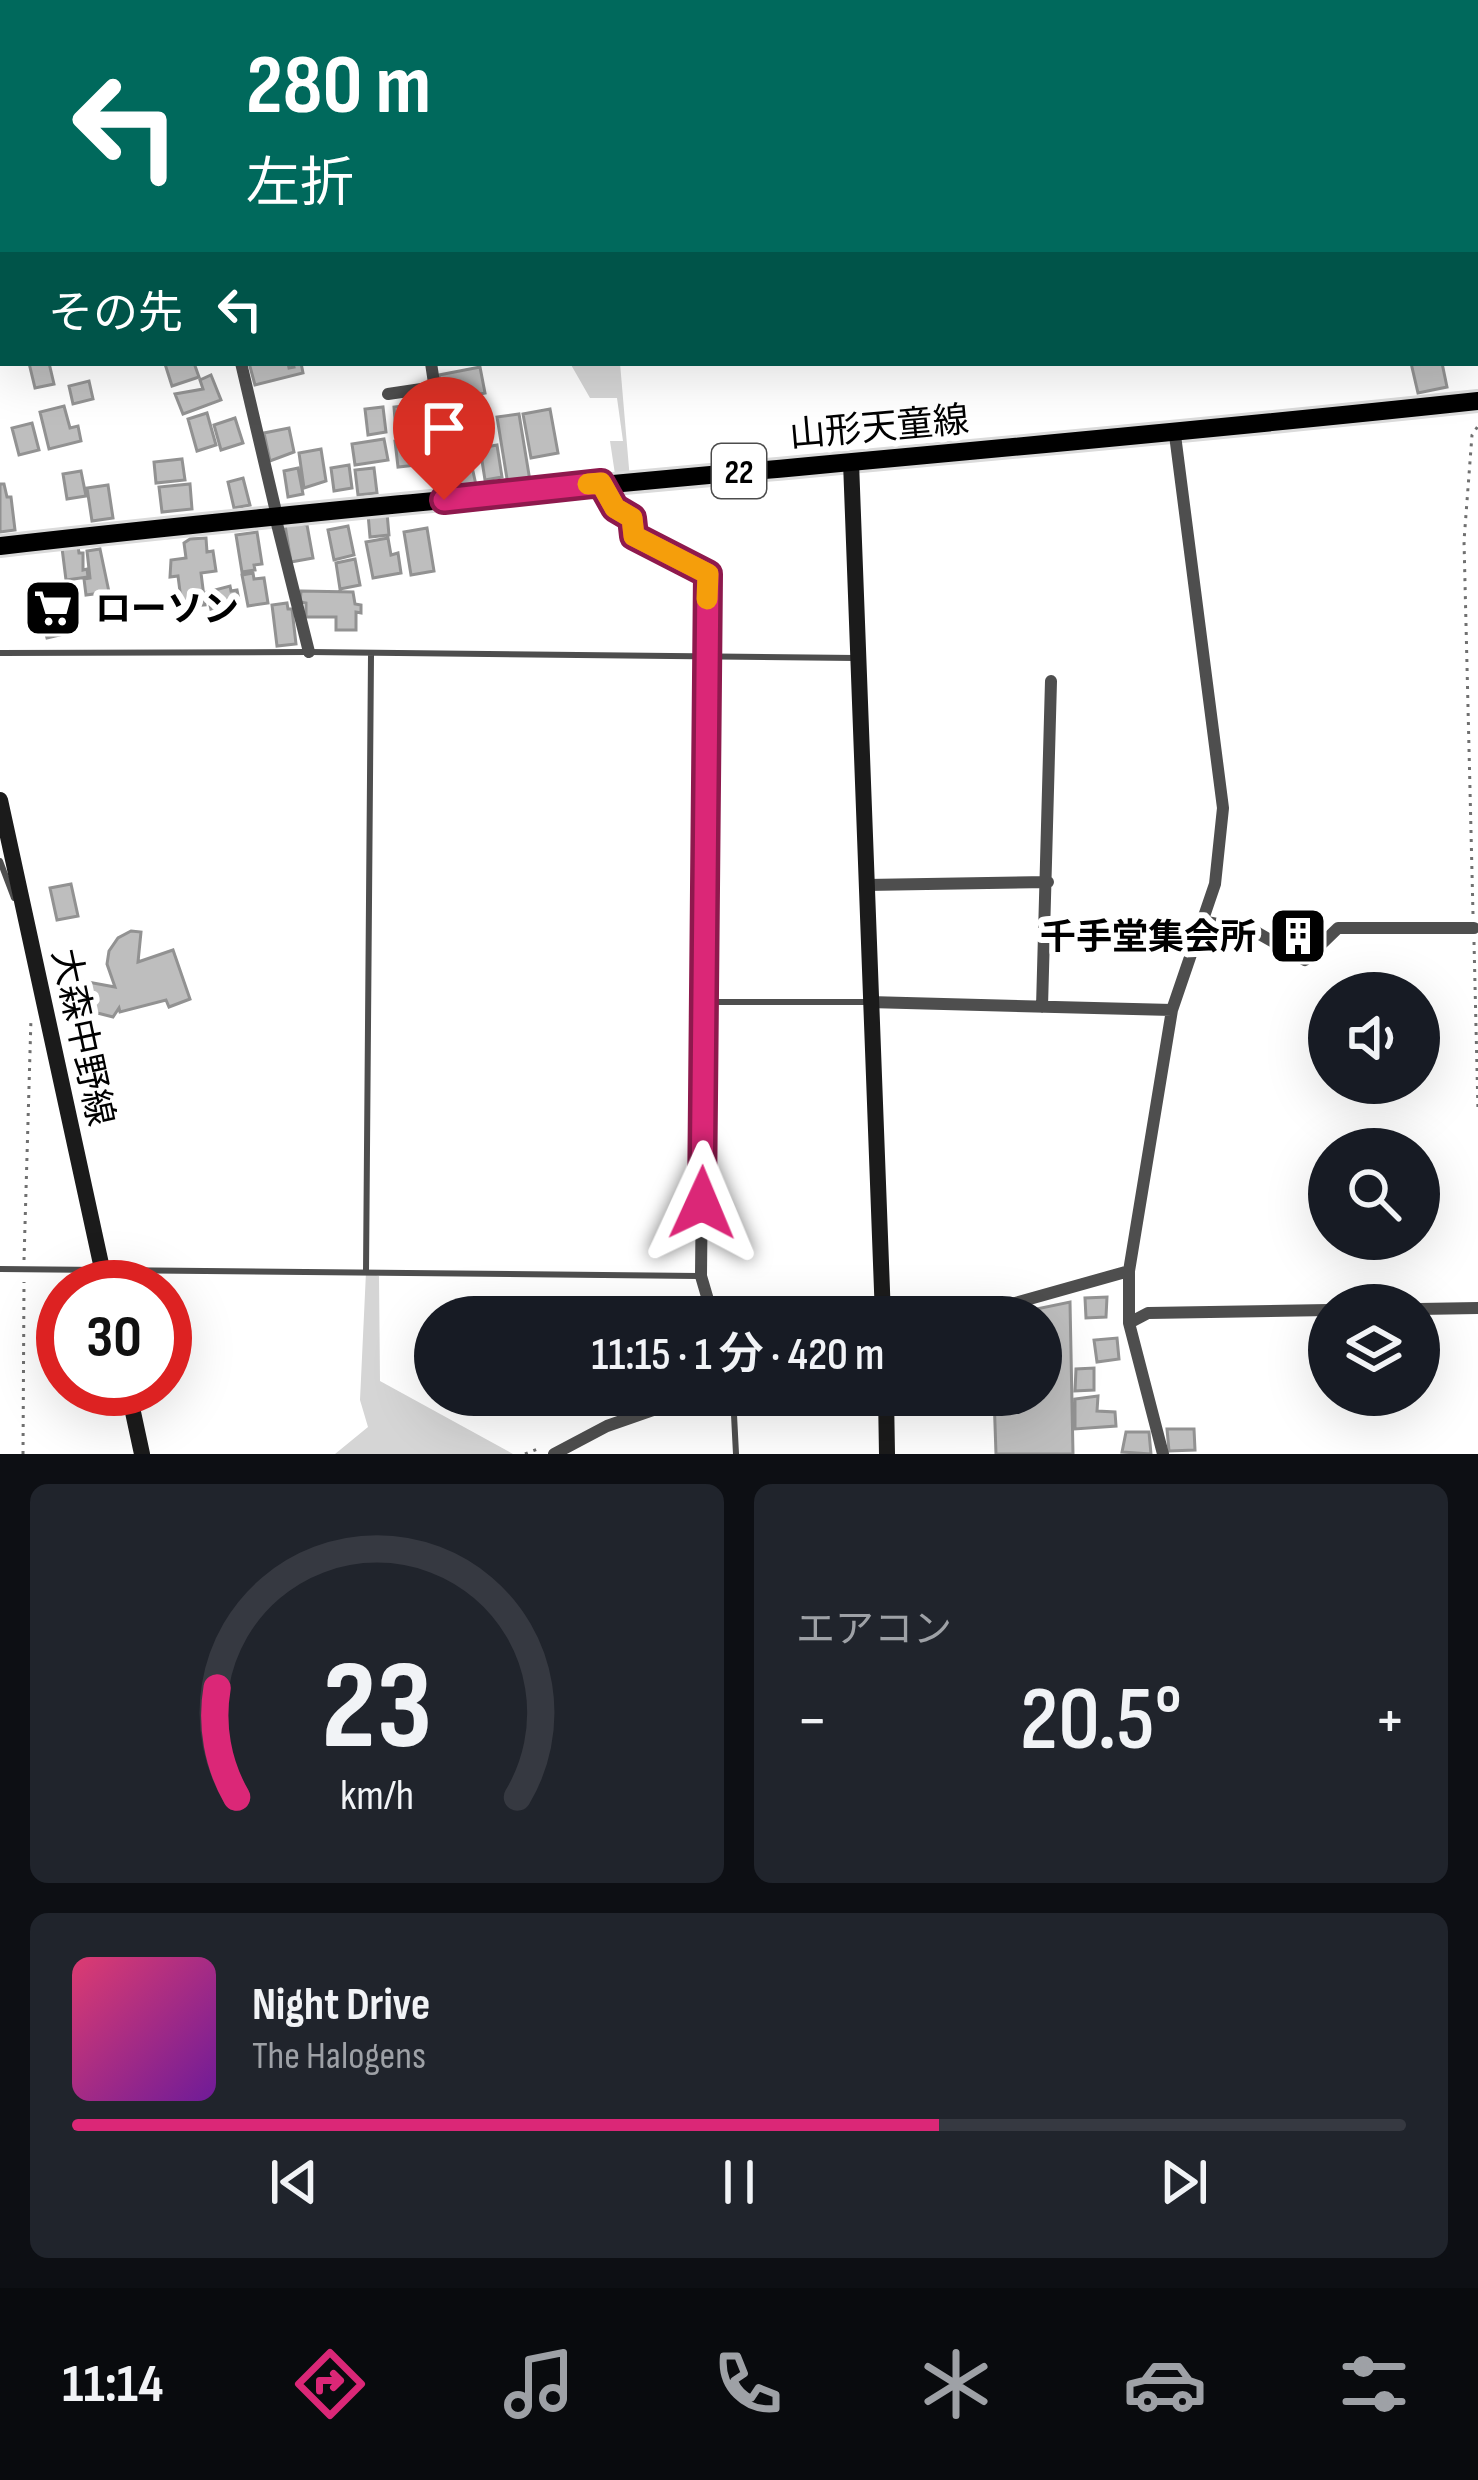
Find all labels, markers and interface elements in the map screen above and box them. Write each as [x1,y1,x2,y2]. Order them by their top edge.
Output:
text: 280 m [246,36,431,137]
icon: left [48,48,204,204]
text: 左折 [246,152,354,217]
icon: left [207,276,273,342]
text: その先 [48,287,183,342]
pin [393,377,495,500]
icon: arrive [411,395,477,461]
street label: 山形天童線 [788,399,971,458]
road number: 22 [712,444,766,498]
supermarket icon: ローソン [22,577,84,639]
place label: ローソン [95,589,239,632]
building icon: 千手堂集会所 [1267,905,1329,967]
place label: 千手堂集会所 [1040,917,1256,960]
street label: 大森中野線 [42,945,121,1130]
map controls [1308,972,1440,1416]
button: sound [1308,972,1440,1104]
button: search [1308,1128,1440,1260]
position arrow [639,1140,765,1266]
speed limit sign: 30 [36,1260,192,1416]
button: layers [1308,1284,1440,1416]
text: 11:15 · 1 分 · 420 m [592,1328,884,1383]
text: エアコン [796,1607,952,1654]
text: 23 [322,1634,432,1783]
text: 20.5° [1020,1667,1182,1775]
text: − [796,1682,828,1761]
text: + [1374,1682,1406,1761]
text: km/h [340,1769,414,1821]
text: Night Drive [252,1978,430,2033]
text: The Halogens [252,2033,426,2080]
icon: previous [261,2149,327,2215]
icon: pause [706,2149,772,2215]
icon: next [1151,2149,1217,2215]
icon: directions [288,2342,372,2426]
icon: music [497,2342,581,2426]
icon: phone [706,2342,790,2426]
icon: climate [914,2342,998,2426]
icon: car [1123,2342,1207,2426]
icon: filters [1332,2342,1416,2426]
text: 11:14 [62,2352,163,2417]

